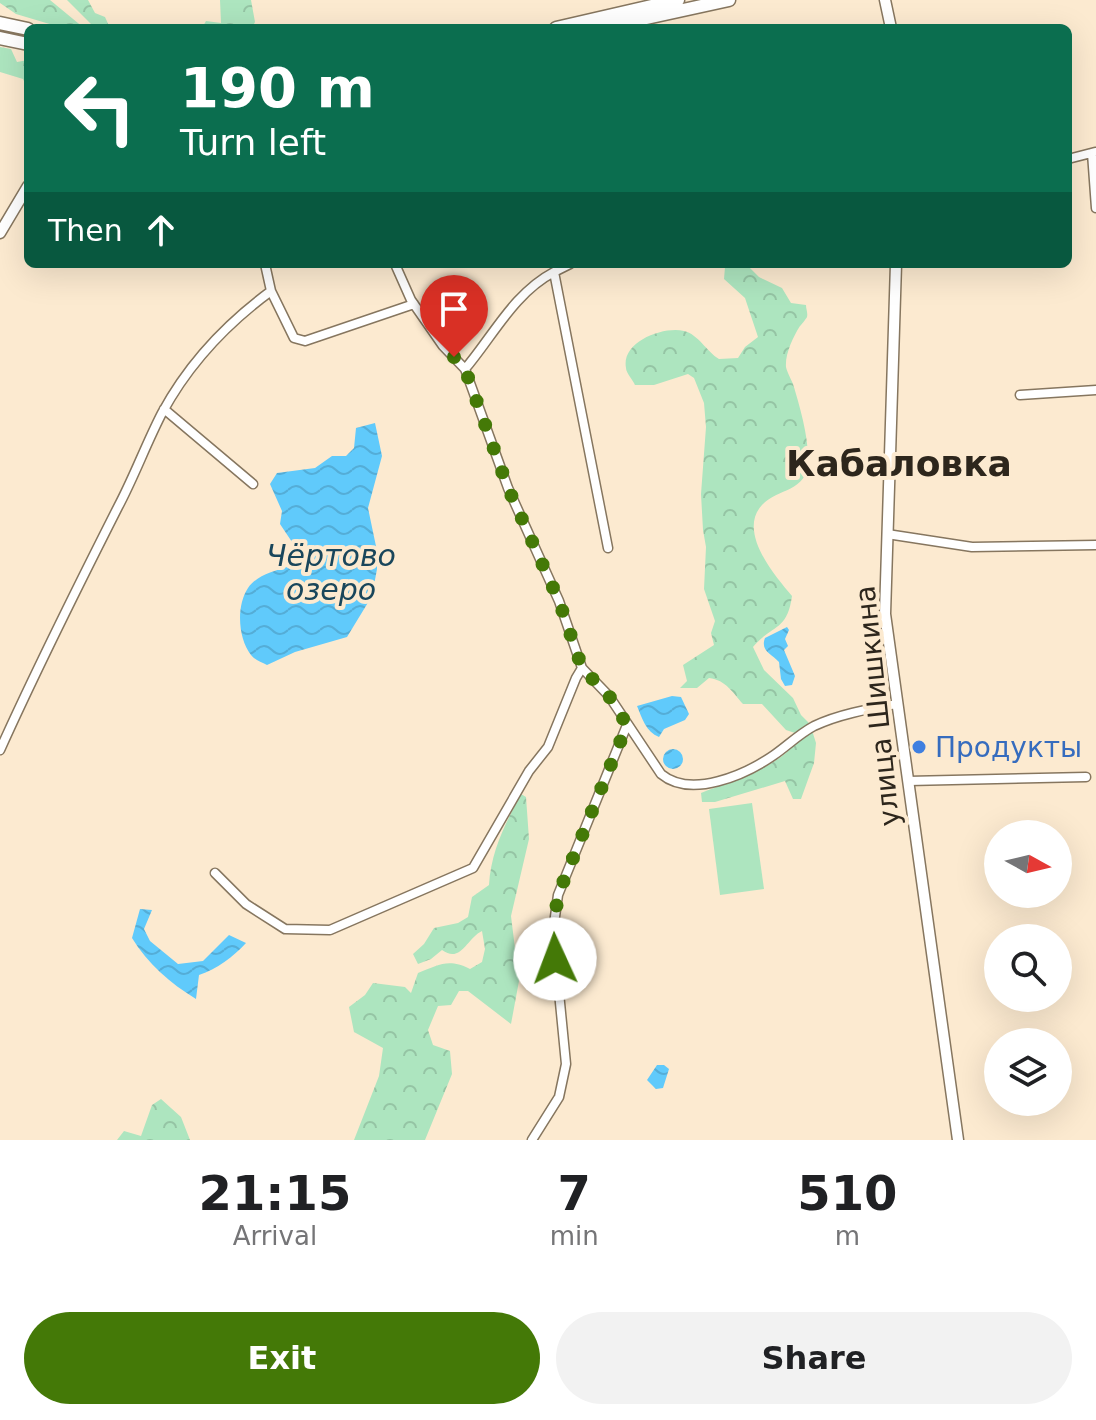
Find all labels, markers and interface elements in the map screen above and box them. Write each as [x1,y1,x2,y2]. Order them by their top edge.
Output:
text: 190 m [180,55,375,120]
icon: left [48,56,152,160]
text: Turn left [180,122,326,163]
icon: ahead [139,208,183,252]
text: Then [48,213,123,248]
pin [420,275,488,357]
icon: arrive [432,287,476,331]
district label: Кабаловка [786,443,1012,484]
water label: Чёртово озеро [266,538,396,607]
street label: улица Шишкина [848,584,907,828]
place label: Продукты [935,731,1082,764]
marker: Продукты [910,738,928,756]
north arrow [984,820,1072,908]
map controls [984,820,1072,1116]
position arrow [513,917,597,1001]
button: search [984,924,1072,1012]
button: layers [984,1028,1072,1116]
text: 21:15 [198,1165,351,1221]
text: 7 [558,1165,591,1221]
text: 510 [797,1165,897,1221]
text: Arrival [233,1221,317,1251]
text: min [550,1221,599,1251]
text: m [835,1221,860,1251]
button: Exit [24,1312,540,1404]
button: Share [556,1312,1072,1404]

